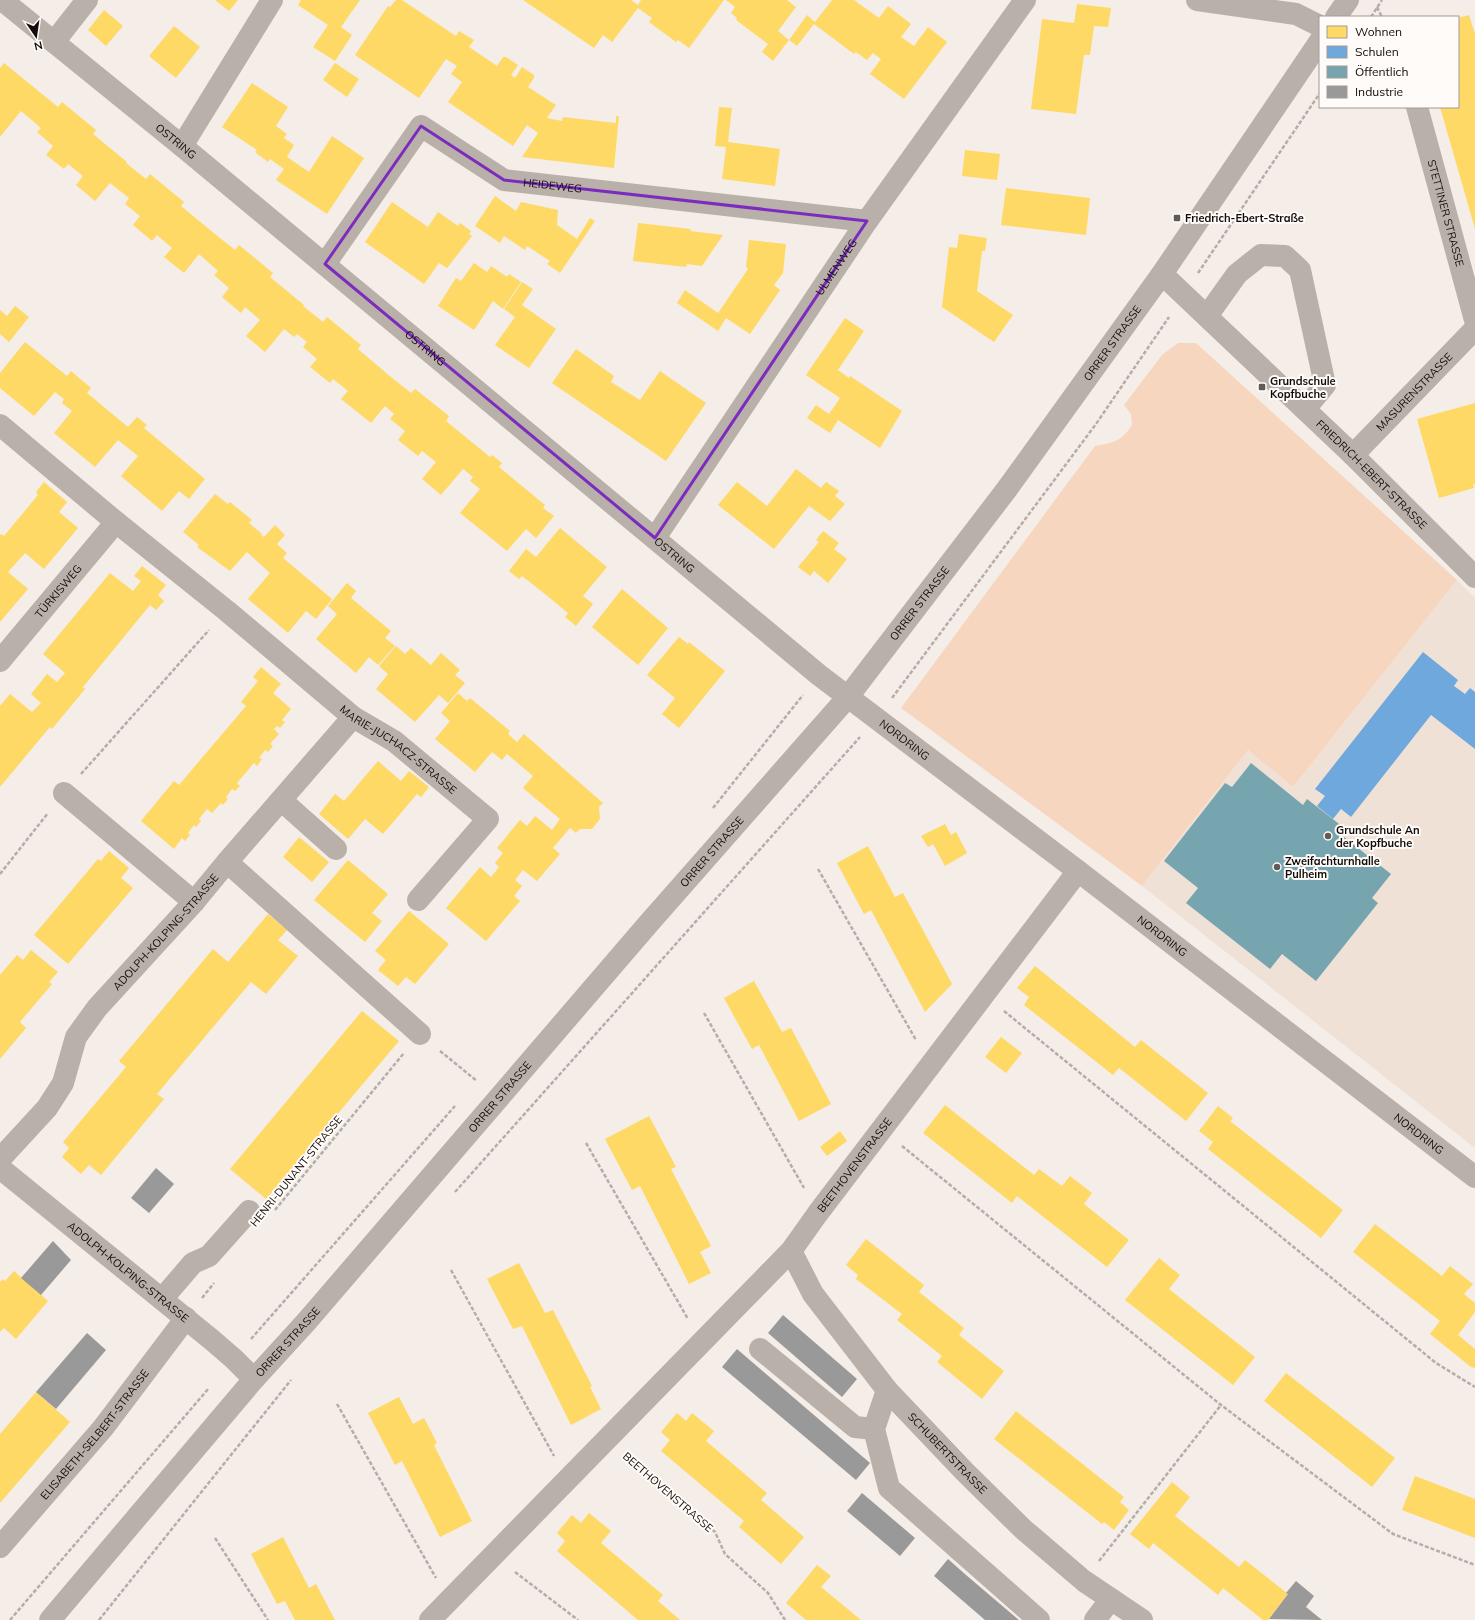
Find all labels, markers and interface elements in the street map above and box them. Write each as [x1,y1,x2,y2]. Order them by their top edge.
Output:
north arrow [16,16,56,56]
legend [1319,16,1459,108]
text: Wohnen [1355,24,1402,39]
text: N [33,38,44,53]
text: Schulen [1355,44,1399,59]
text: Öffentlich [1355,64,1408,79]
text: Industrie [1355,84,1403,99]
street label: OSTRING [153,120,199,162]
street label: STETTINER STRASSE [1425,158,1467,268]
street label: HEIDEWEG [522,175,583,196]
place label: Friedrich-Ebert-Straße [1185,211,1304,225]
marker: Friedrich-Ebert-Straße [1172,213,1182,223]
street label: ULMENWEG [812,236,860,298]
street label: ORRER STRASSE [1080,302,1144,383]
street label: OSTRING [402,327,448,369]
street label: MASURENSTRASSE [1373,350,1455,434]
place label: Grundschule Kopfbuche [1270,374,1336,401]
marker: Grundschule Kopfbuche [1257,382,1267,392]
street label: FRIEDRICH-EBERT-STRASSE [1313,417,1430,532]
street label: OSTRING [651,534,698,576]
street label: TÜRKISWEG [32,561,85,621]
street label: ORRER STRASSE [887,563,952,643]
street label: MARIE-JUCHACZ-STRASSE [337,702,459,797]
street label: NORDRING [877,716,932,763]
street label: ORRER STRASSE [677,813,747,890]
place label: Grundschule An der Kopfbuche [1336,823,1420,850]
marker: Grundschule An der Kopfbuche [1323,831,1333,841]
place label: Zweifachturnhalle Pulheim [1285,854,1380,881]
marker: Zweifachturnhalle Pulheim [1272,862,1282,872]
street label: ADOLPH-KOLPING-STRASSE [110,871,222,993]
street label: NORDRING [1135,912,1190,960]
street label: ORRER STRASSE [465,1058,534,1135]
street label: NORDRING [1391,1110,1447,1157]
street label: HENRI-DUNANT-STRASSE [247,1113,345,1229]
street label: BEETHOVENSTRASSE [814,1115,895,1215]
street label: ADOLPH-KOLPING-STRASSE [65,1219,192,1325]
street label: ORRER STRASSE [252,1304,323,1380]
street label: ELISABETH-SELBERT-STRASSE [37,1367,152,1502]
street label: SCHUBERTSTRASSE [905,1410,990,1497]
street label: BEETHOVENSTRASSE [620,1449,716,1535]

